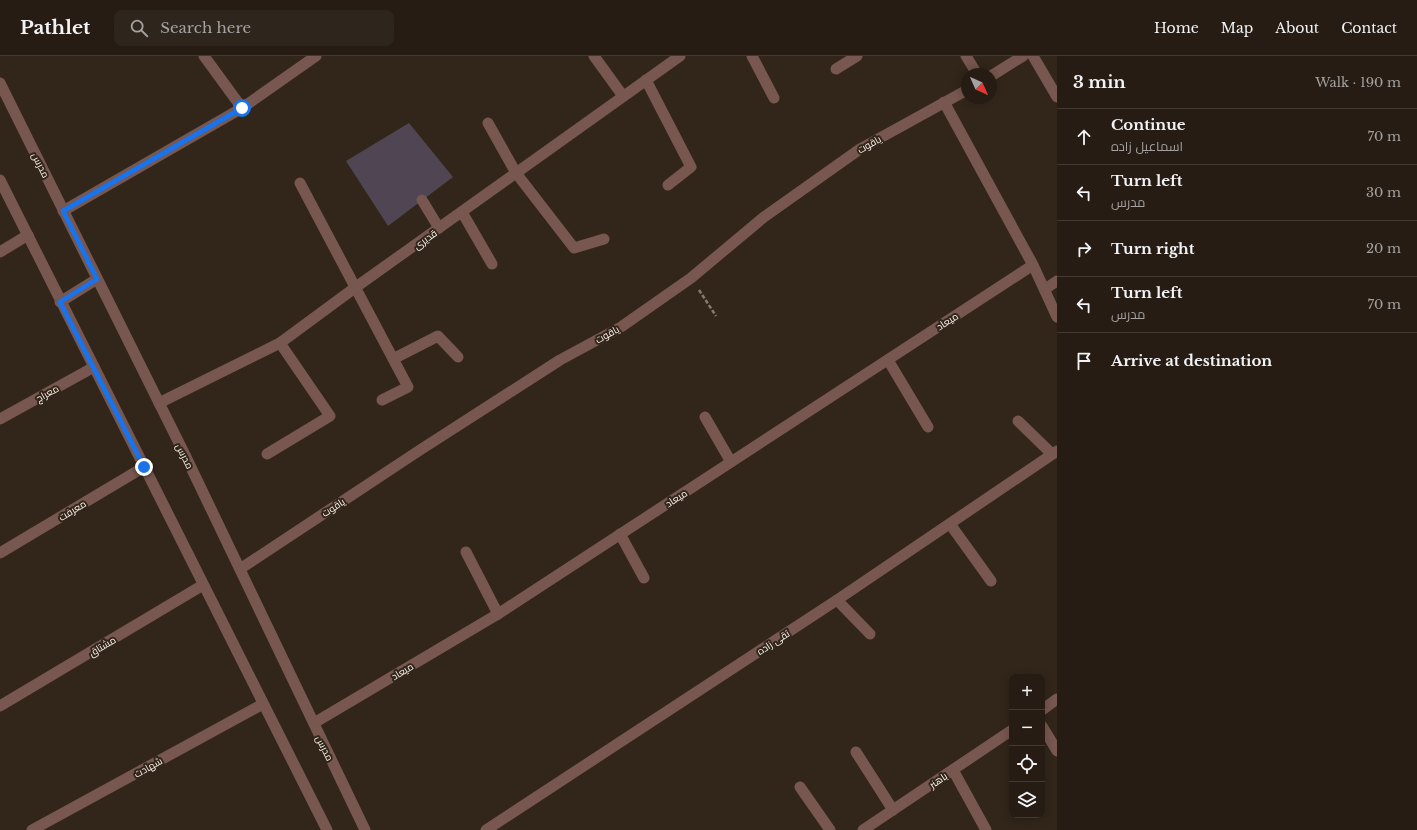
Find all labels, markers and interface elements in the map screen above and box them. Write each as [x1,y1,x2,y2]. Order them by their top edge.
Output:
search box [114,10,394,46]
text: Pathlet [20,16,90,39]
icon: search [128,17,150,39]
text: Search here [160,18,251,37]
text: Home [1154,19,1199,37]
text: Map [1221,19,1253,37]
text: About [1275,19,1319,37]
text: Contact [1341,19,1397,37]
north arrow [961,68,997,104]
text: 3 min [1073,72,1126,93]
text: Walk · 190 m [1315,74,1401,91]
route start [233,99,251,117]
text: Continue [1111,115,1186,134]
icon: ahead [1073,126,1095,148]
text: 70 m [1368,128,1401,145]
street label: یاقوت [855,132,884,156]
text: اسماعیل زاده [1111,138,1183,155]
street label: مدرس [29,150,52,180]
text: Turn left [1111,171,1182,190]
icon: left [1073,182,1095,204]
text: 30 m [1366,184,1401,201]
text: مدرس [1111,194,1145,211]
street label: قدیری [411,226,440,252]
icon: right [1073,238,1095,260]
text: Turn right [1111,239,1194,258]
text: 20 m [1366,240,1401,257]
text: Turn left [1111,283,1182,302]
icon: left [1073,294,1095,316]
text: 70 m [1368,296,1401,313]
text: مدرس [1111,306,1145,323]
street label: میعاد [934,310,961,333]
street label: یاقوت [593,322,622,346]
icon: arrive [1073,350,1095,372]
text: Arrive at destination [1111,351,1272,370]
street label: معراج [33,382,61,405]
street label: مدرس [173,441,196,471]
route end [135,458,153,476]
street label: میعاد [663,487,690,510]
street label: یاقوت [319,495,348,520]
street label: معرفت [56,497,88,524]
street label: تقی زاده [754,627,793,658]
street label: مشتاق [86,633,118,660]
street label: میعاد [389,660,416,683]
map controls [1009,674,1045,818]
button: + [1009,674,1045,710]
button: − [1009,710,1045,746]
street label: مدرس [313,733,336,763]
button: locate [1009,746,1045,782]
street label: شهادت [132,754,165,781]
street label: باهنر [926,770,950,792]
button: layers [1009,782,1045,818]

